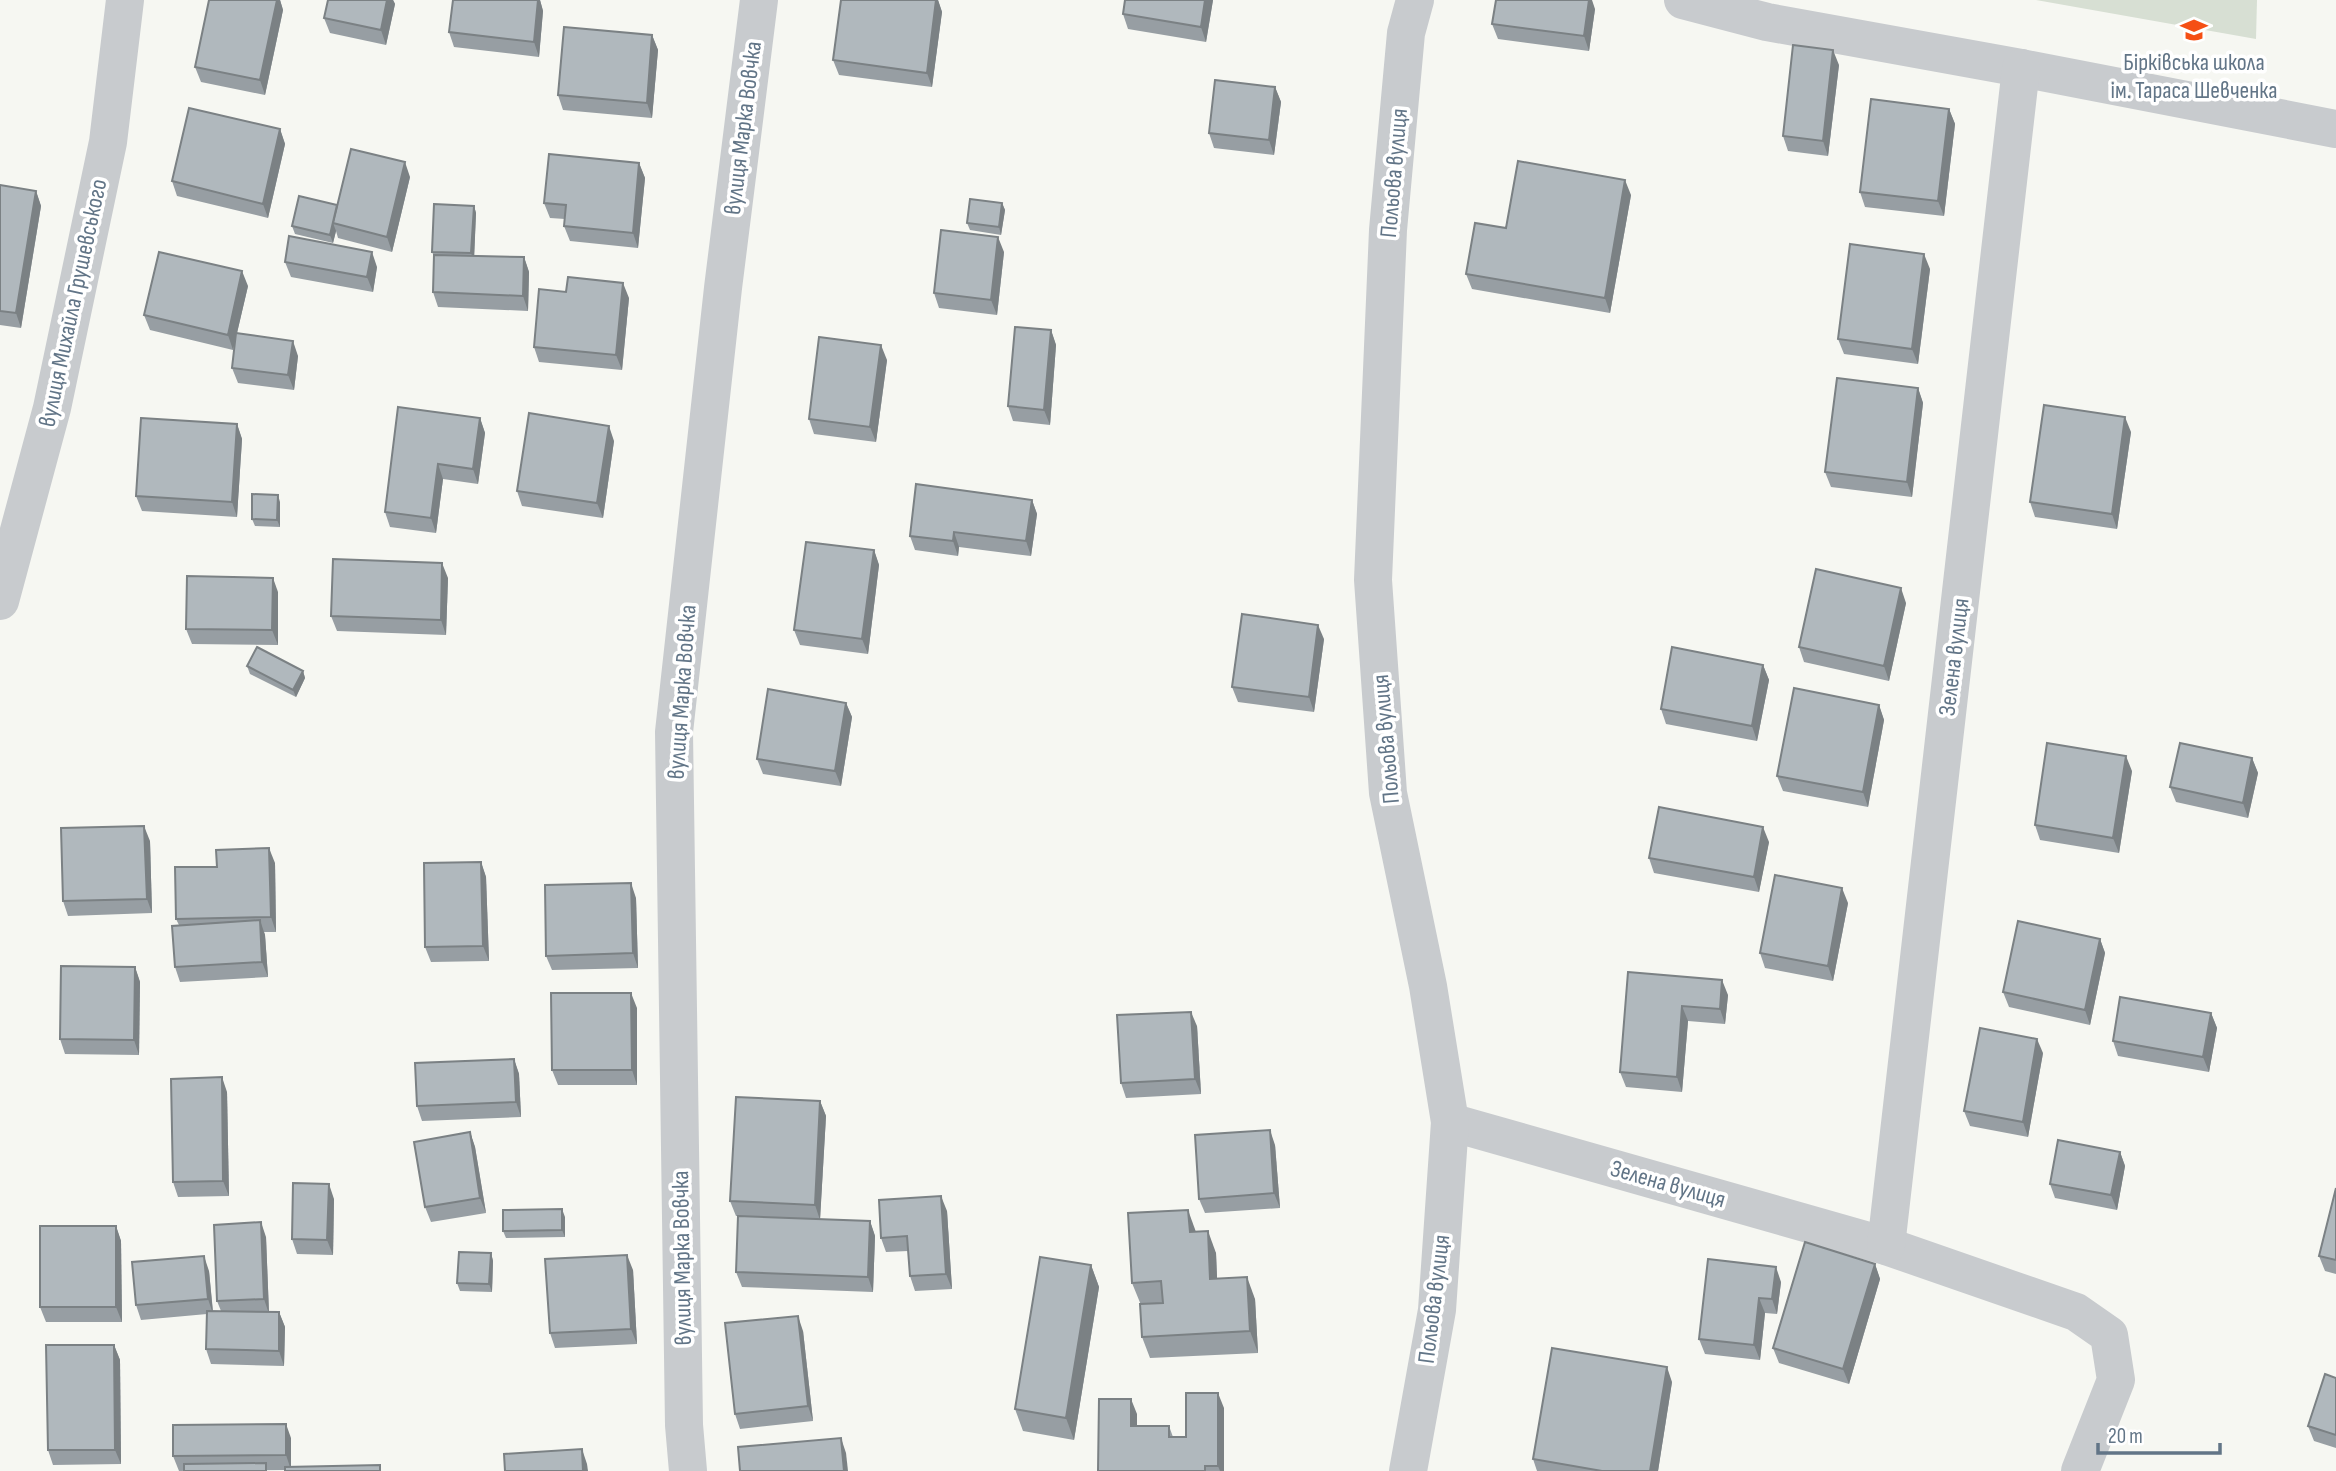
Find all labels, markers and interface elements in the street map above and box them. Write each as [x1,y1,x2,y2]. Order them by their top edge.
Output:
school or university icon: Бірківська школа ім. Тараса Шевченка [2179,15,2209,45]
street label: вулиця Марка Вовчка [718,40,768,216]
place label: Бірківська школа ім. Тараса Шевченка [2111,48,2278,105]
street label: Польова вулиця [1374,107,1414,239]
street label: вулиця Михайла Грушевського [33,177,113,429]
street label: Зелена вулиця [1932,596,1976,718]
street label: вулиця Марка Вовчка [661,604,703,780]
street label: Польова вулиця [1366,673,1406,805]
street label: Зелена вулиця [1607,1154,1729,1214]
street label: вулиця Марка Вовчка [666,1170,698,1346]
street label: Польова вулиця [1412,1233,1456,1365]
scale bar [2098,1412,2220,1456]
text: 20 m [2108,1424,2143,1449]

